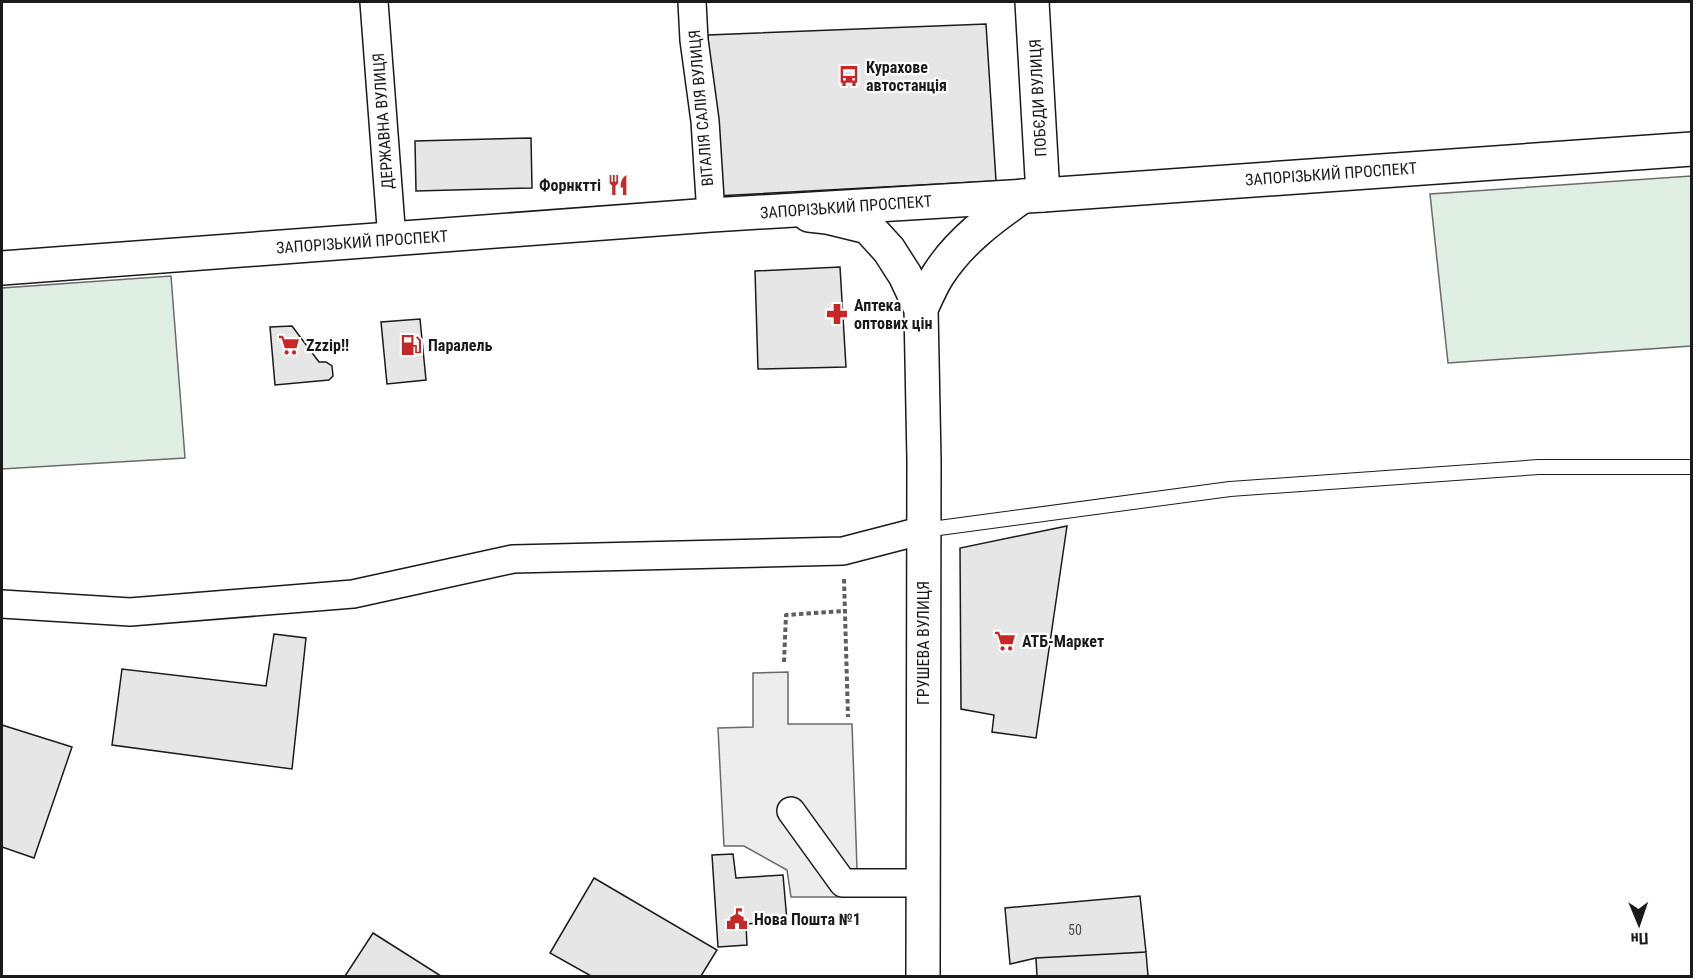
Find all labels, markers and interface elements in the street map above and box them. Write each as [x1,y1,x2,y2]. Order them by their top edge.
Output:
street label: ВІТАЛІЯ САЛІЯ ВУЛИЦЯ [685,29,717,187]
street label: ПОБЄДИ ВУЛИЦЯ [1025,39,1051,157]
street label: ДЕРЖАВНА ВУЛИЦЯ [369,52,397,190]
place label: Курахове автостанцiя [866,58,947,95]
bus stop icon: Курахове автостанцiя [837,64,861,88]
street label: ЗАПОРІЗЬКИЙ ПРОСПЕКТ [1245,159,1417,189]
restaurant icon: Форнктті [606,173,630,197]
place label: Форнктті [539,176,601,195]
street label: ЗАПОРІЗЬКИЙ ПРОСПЕКТ [760,192,932,222]
street label: ЗАПОРІЗЬКИЙ ПРОСПЕКТ [276,227,448,257]
place label: Аптека оптових цін [854,296,933,333]
pharmacy icon: Аптека оптових цін [825,302,849,326]
supermarket icon: Zzzip!! [277,333,301,357]
fuel station icon: Паралель [399,333,423,357]
place label: Zzzip!! [306,336,349,355]
place label: Паралель [428,336,493,355]
street label: ГРУШЕВА ВУЛИЦЯ [914,581,933,705]
supermarket icon: АТБ-Маркет [993,629,1017,653]
place label: АТБ-Маркет [1022,632,1104,651]
north arrow [1609,894,1669,954]
public building icon: Нова Пошта №1 [725,907,749,931]
place label: Нова Пошта №1 [754,910,861,929]
house number: 50 [1068,922,1082,938]
text: Пн [1630,929,1649,948]

